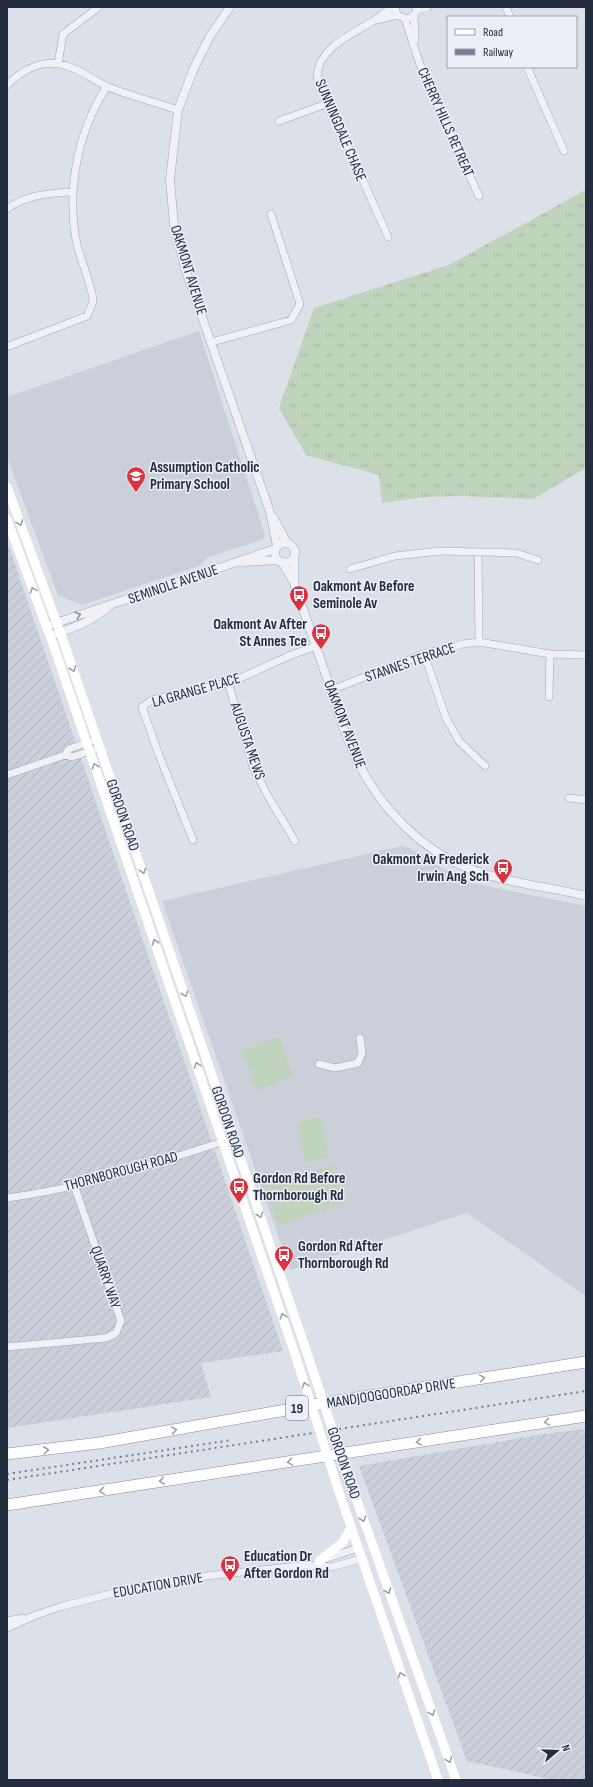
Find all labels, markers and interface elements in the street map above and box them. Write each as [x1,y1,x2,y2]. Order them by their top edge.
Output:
legend [447,16,577,68]
text: Road [483,25,503,40]
text: Railway [483,45,514,60]
street label: CHERRY HILLS RETREAT [413,64,478,180]
street label: SUNNINGDALE CHASE [311,76,371,184]
street label: OAKMONT AVENUE [166,223,211,317]
place label: Assumption Catholic Primary School [149,458,260,494]
school or university icon: Assumption Catholic Primary School [125,465,147,493]
one-way arrow [16,520,24,527]
street label: SEMINOLE AVENUE [126,560,221,609]
place label: Oakmont Av Before Seminole Av [313,577,415,613]
bus stop icon: Oakmont Av Before Seminole Av [288,584,310,612]
one-way arrow [29,586,38,593]
one-way arrow [74,611,81,620]
place label: Oakmont Av After St Annes Tce [213,615,307,651]
bus stop icon: Oakmont Av After St Annes Tce [310,622,332,650]
street label: STANNES TERRACE [363,638,458,687]
one-way arrow [68,665,76,672]
street label: LA GRANGE PLACE [150,669,242,712]
street label: OAKMONT AVENUE [319,677,370,771]
street label: AUGUSTA MEWS [225,699,270,782]
one-way arrow [91,763,99,770]
street label: GORDON ROAD [101,777,144,854]
place label: Oakmont Av Frederick Irwin Ang Sch [373,850,490,886]
bus stop icon: Oakmont Av Frederick Irwin Ang Sch [492,857,514,885]
one-way arrow [138,868,146,875]
one-way arrow [151,939,160,946]
one-way arrow [180,991,188,998]
one-way arrow [193,1062,202,1069]
street label: GORDON ROAD [206,1084,249,1161]
street label: THORNBOROUGH ROAD [62,1147,180,1196]
place label: Gordon Rd Before Thornborough Rd [253,1169,345,1205]
bus stop icon: Gordon Rd Before Thornborough Rd [228,1176,250,1204]
one-way arrow [255,1211,263,1218]
place label: Gordon Rd After Thornborough Rd [298,1237,389,1273]
street label: QUARRY WAY [86,1243,125,1312]
bus stop icon: Gordon Rd After Thornborough Rd [273,1244,295,1272]
one-way arrow [279,1313,288,1320]
street label: MANDJOOGOORDAP DRIVE [325,1374,457,1413]
one-way arrow [479,1374,485,1383]
one-way arrow [301,1382,309,1389]
road number: 19 [286,1396,308,1420]
one-way arrow [544,1417,551,1426]
street label: GORDON ROAD [322,1425,365,1502]
one-way arrow [171,1426,177,1434]
one-way arrow [416,1437,422,1446]
one-way arrow [43,1445,49,1454]
one-way arrow [287,1457,294,1466]
one-way arrow [159,1476,165,1485]
one-way arrow [99,1486,105,1495]
one-way arrow [358,1516,367,1523]
place label: Education Dr After Gordon Rd [243,1547,329,1583]
bus stop icon: Education Dr After Gordon Rd [219,1554,241,1582]
street label: EDUCATION DRIVE [112,1568,204,1603]
one-way arrow [383,1587,392,1594]
one-way arrow [397,1672,406,1679]
one-way arrow [427,1710,435,1717]
north arrow [537,1731,577,1771]
text: N [559,1743,573,1753]
one-way arrow [444,1756,452,1763]

